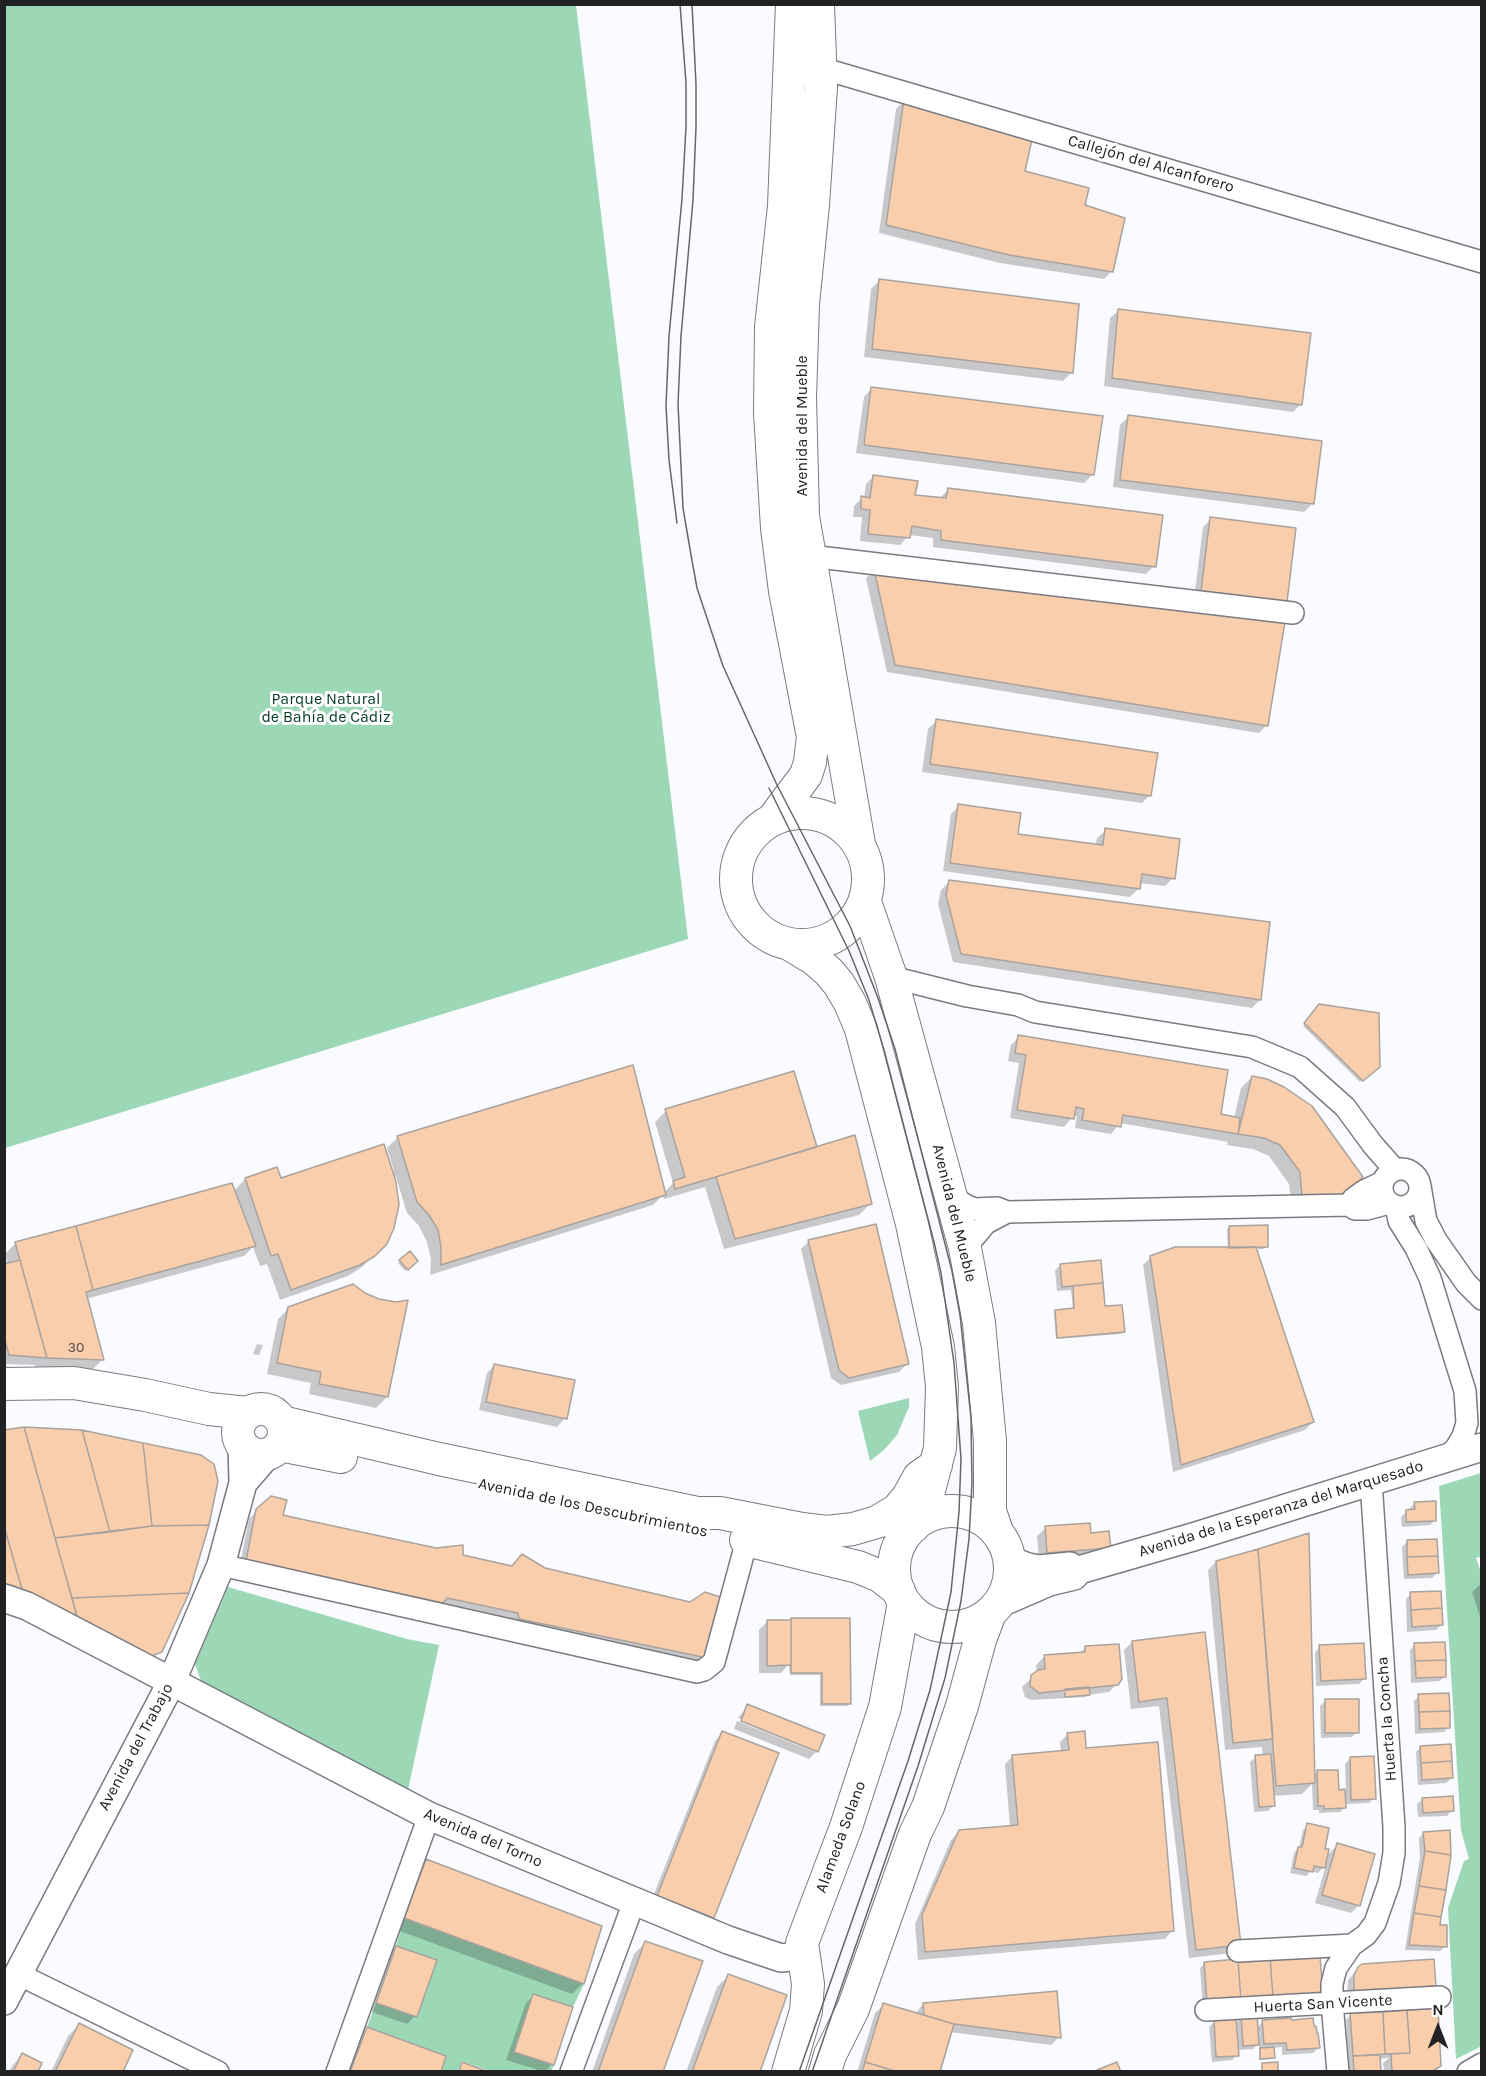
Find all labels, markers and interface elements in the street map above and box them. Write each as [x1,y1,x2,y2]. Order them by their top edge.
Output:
street label: Callejón del Alcanforero [1066,131,1236,197]
street label: Avenida del Mueble [792,355,812,497]
park label: Parque Natural de Bahía de Cádiz [261,689,391,727]
street label: Avenida del Mueble [928,1142,980,1284]
house number: 30 [68,1340,84,1356]
street label: Avenida de la Esperanza del Marquesado [1136,1456,1426,1562]
street label: Avenida de los Descubrimientos [476,1474,710,1542]
street label: Huerta la Concha [1373,1656,1401,1782]
street label: Avenida del Trabajo [94,1680,178,1814]
street label: Alameda Solano [812,1778,870,1896]
street label: Avenida del Torno [421,1804,545,1872]
street label: Huerta San Vicente [1253,1991,1393,2017]
north arrow [1408,1998,1468,2058]
text: N [1432,2000,1444,2019]

